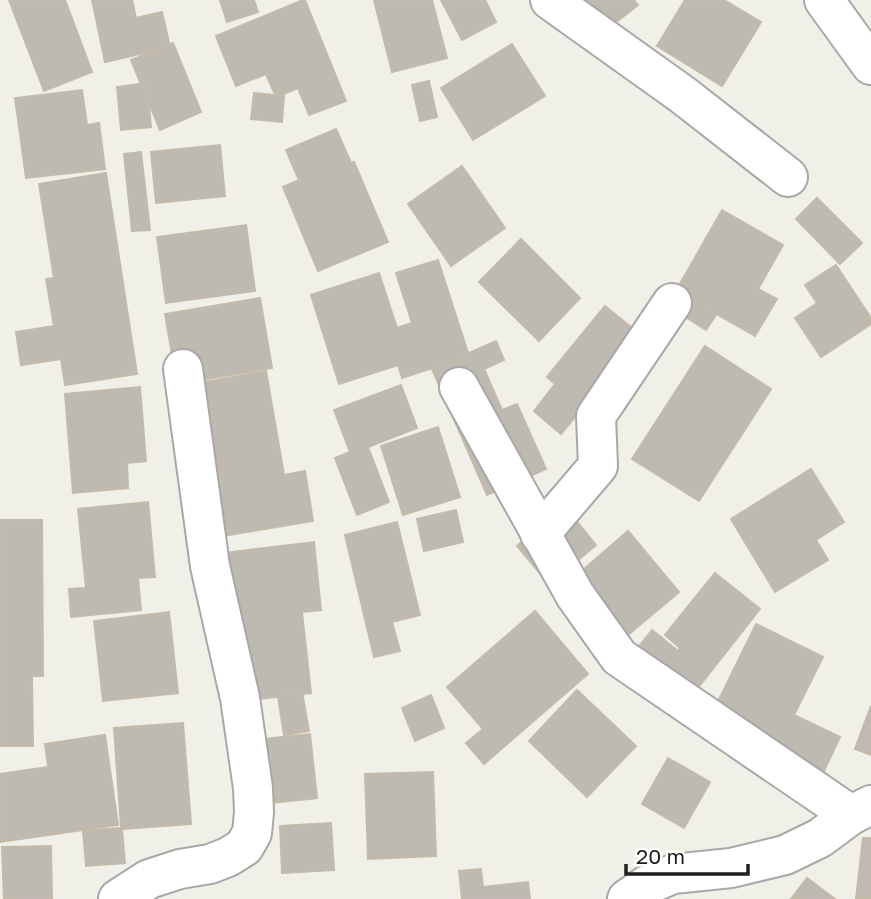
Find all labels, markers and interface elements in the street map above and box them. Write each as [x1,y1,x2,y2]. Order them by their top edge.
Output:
scale bar [626,832,748,876]
text: 20 m [636,843,685,869]

